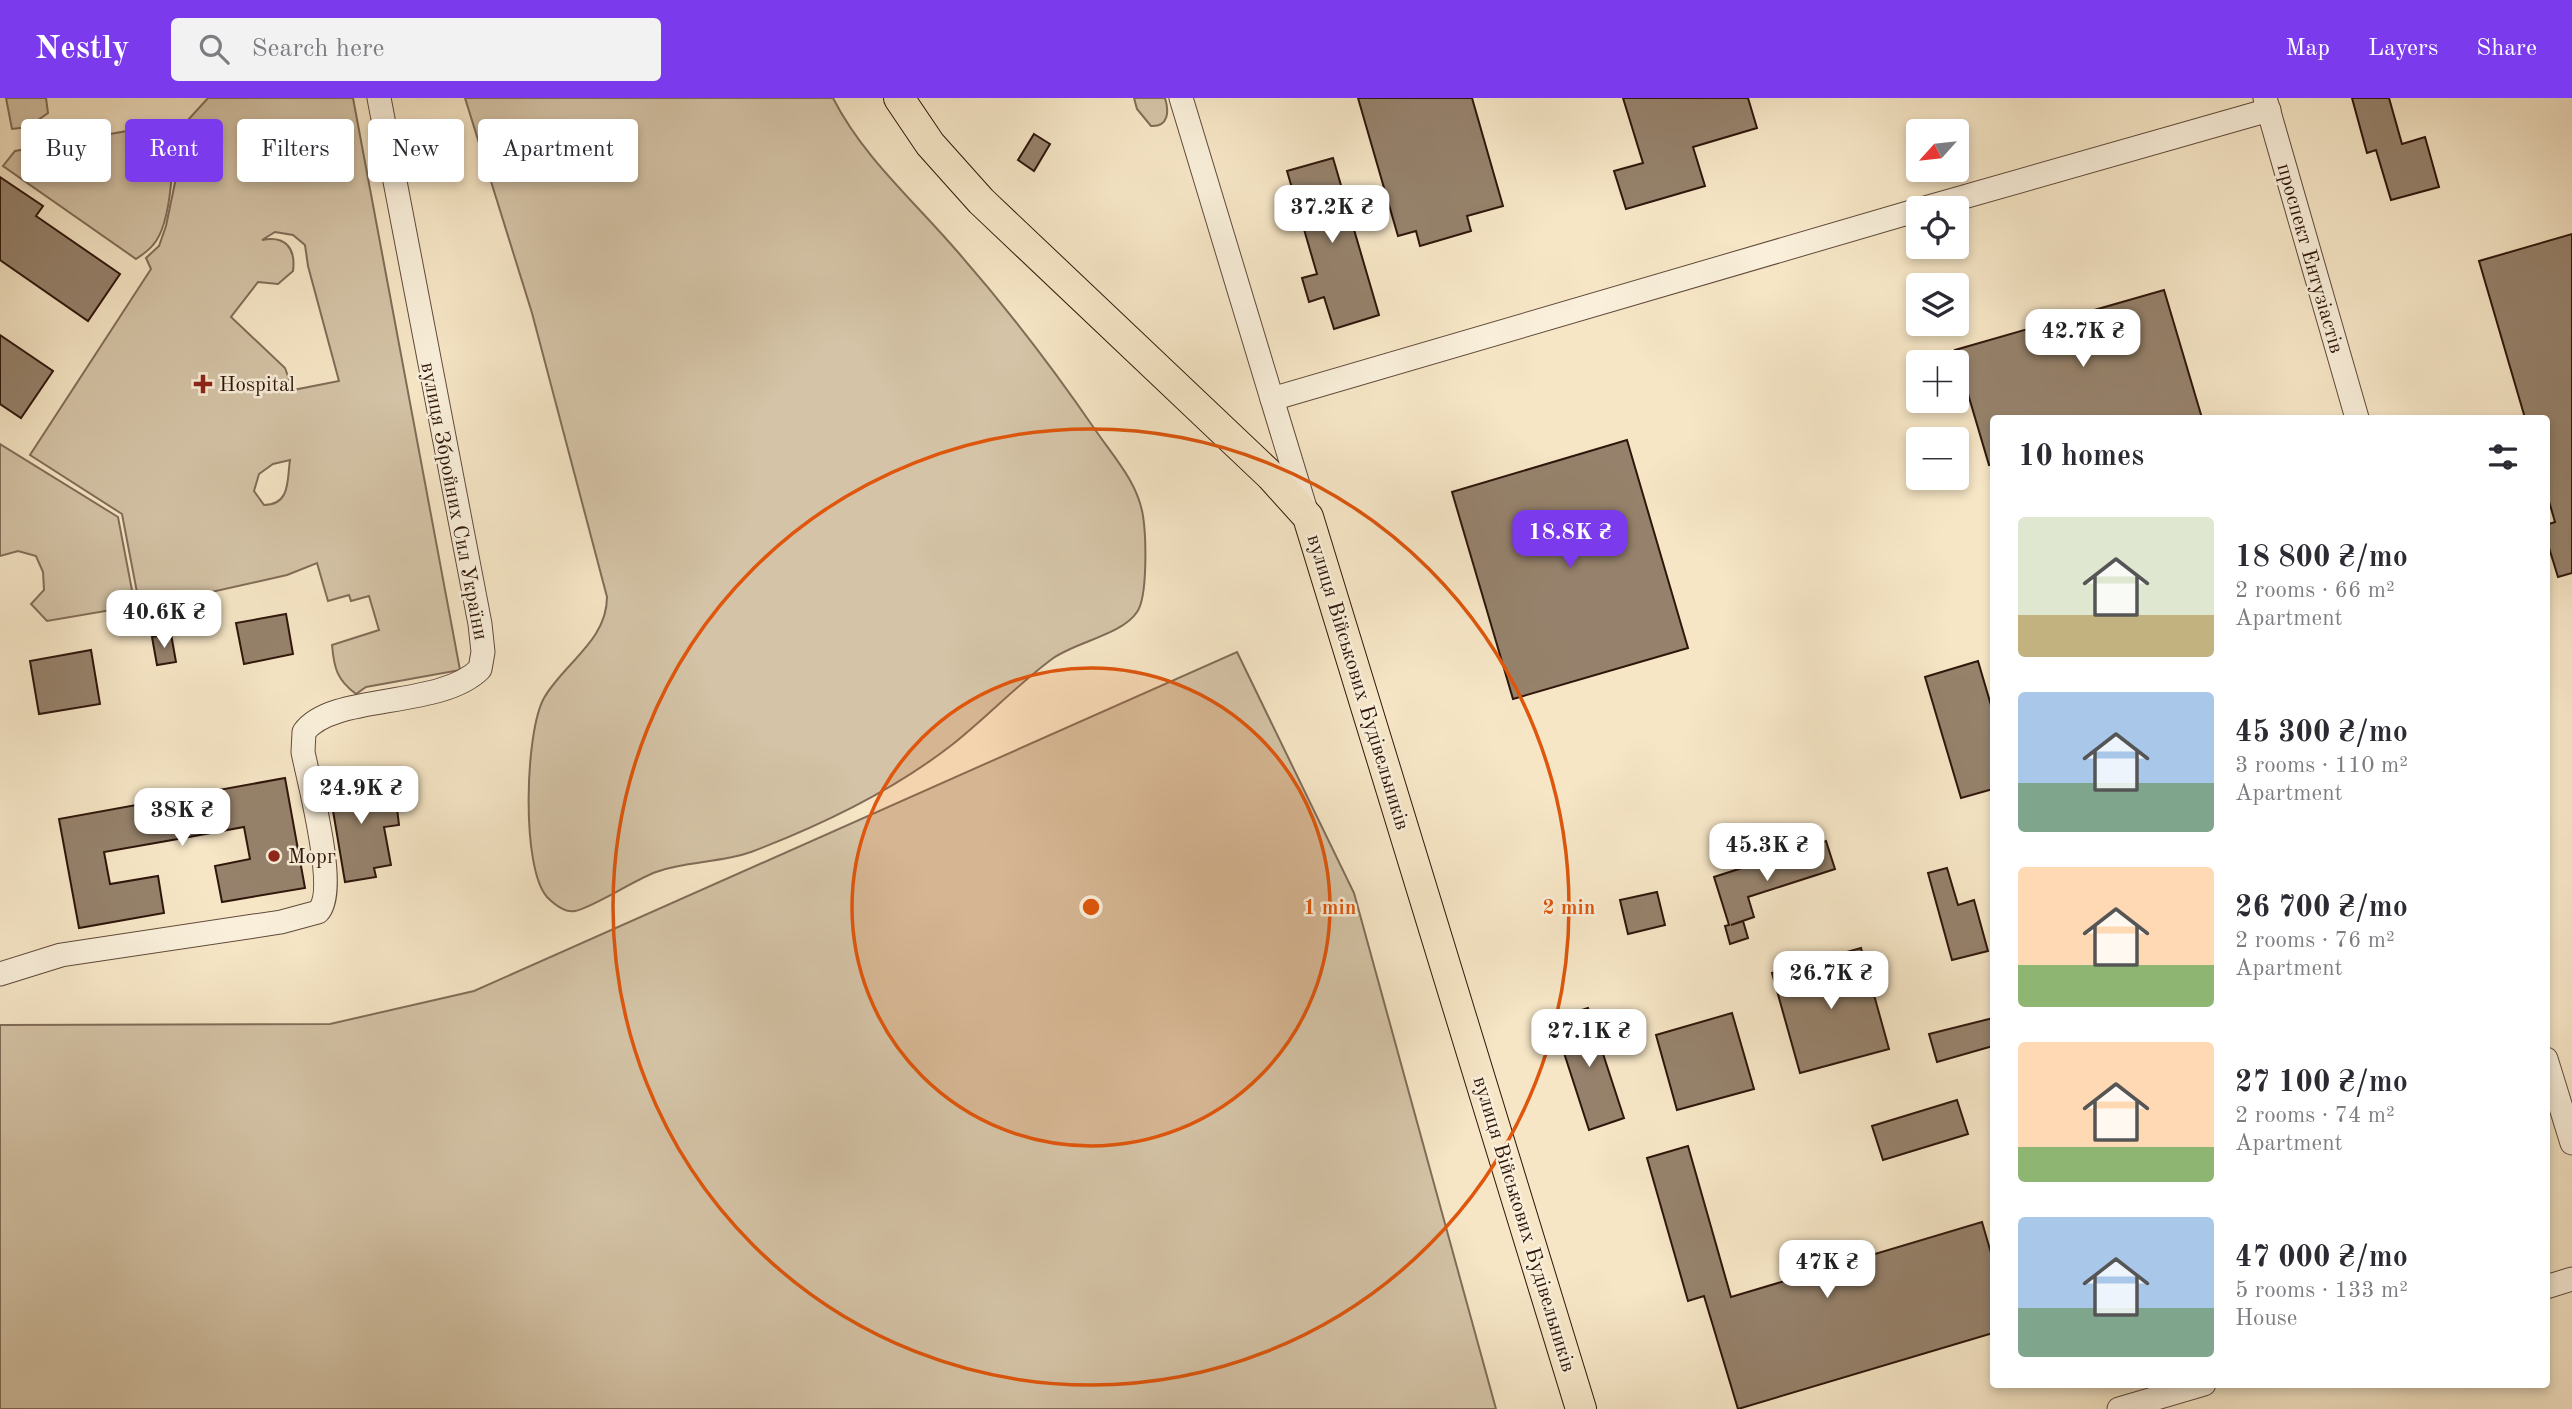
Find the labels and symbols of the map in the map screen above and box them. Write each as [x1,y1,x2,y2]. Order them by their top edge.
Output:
north arrow [1906,119,1969,182]
street label: проспект Ентузіастів [2272,161,2347,356]
pin: 37.2K ₴ [1267,186,1397,245]
pin: 42.7K ₴ [2018,310,2148,369]
street label: вулиця Збройних Сил України [416,361,491,642]
marker: Hospital [193,374,213,394]
place label: Hospital [219,375,295,396]
pin: 18.8K ₴ [1505,510,1635,570]
street label: вулиця Військових Будівельників [1303,532,1413,833]
pin: 40.6K ₴ [99,590,229,650]
pin: 24.9K ₴ [296,766,426,826]
pin: 38K ₴ [133,788,231,848]
pin: 45.3K ₴ [1702,824,1832,883]
place label: Морг [288,847,336,868]
marker: Морг [266,848,282,864]
centre of rings [1079,895,1103,919]
text: 1 min [1304,898,1356,919]
text: 2 min [1543,898,1595,919]
pin: 26.7K ₴ [1766,951,1896,1011]
pin: 27.1K ₴ [1524,1010,1654,1069]
street label: вулиця Військових Будівельників [1469,1074,1579,1375]
pin: 47K ₴ [1778,1240,1876,1300]

